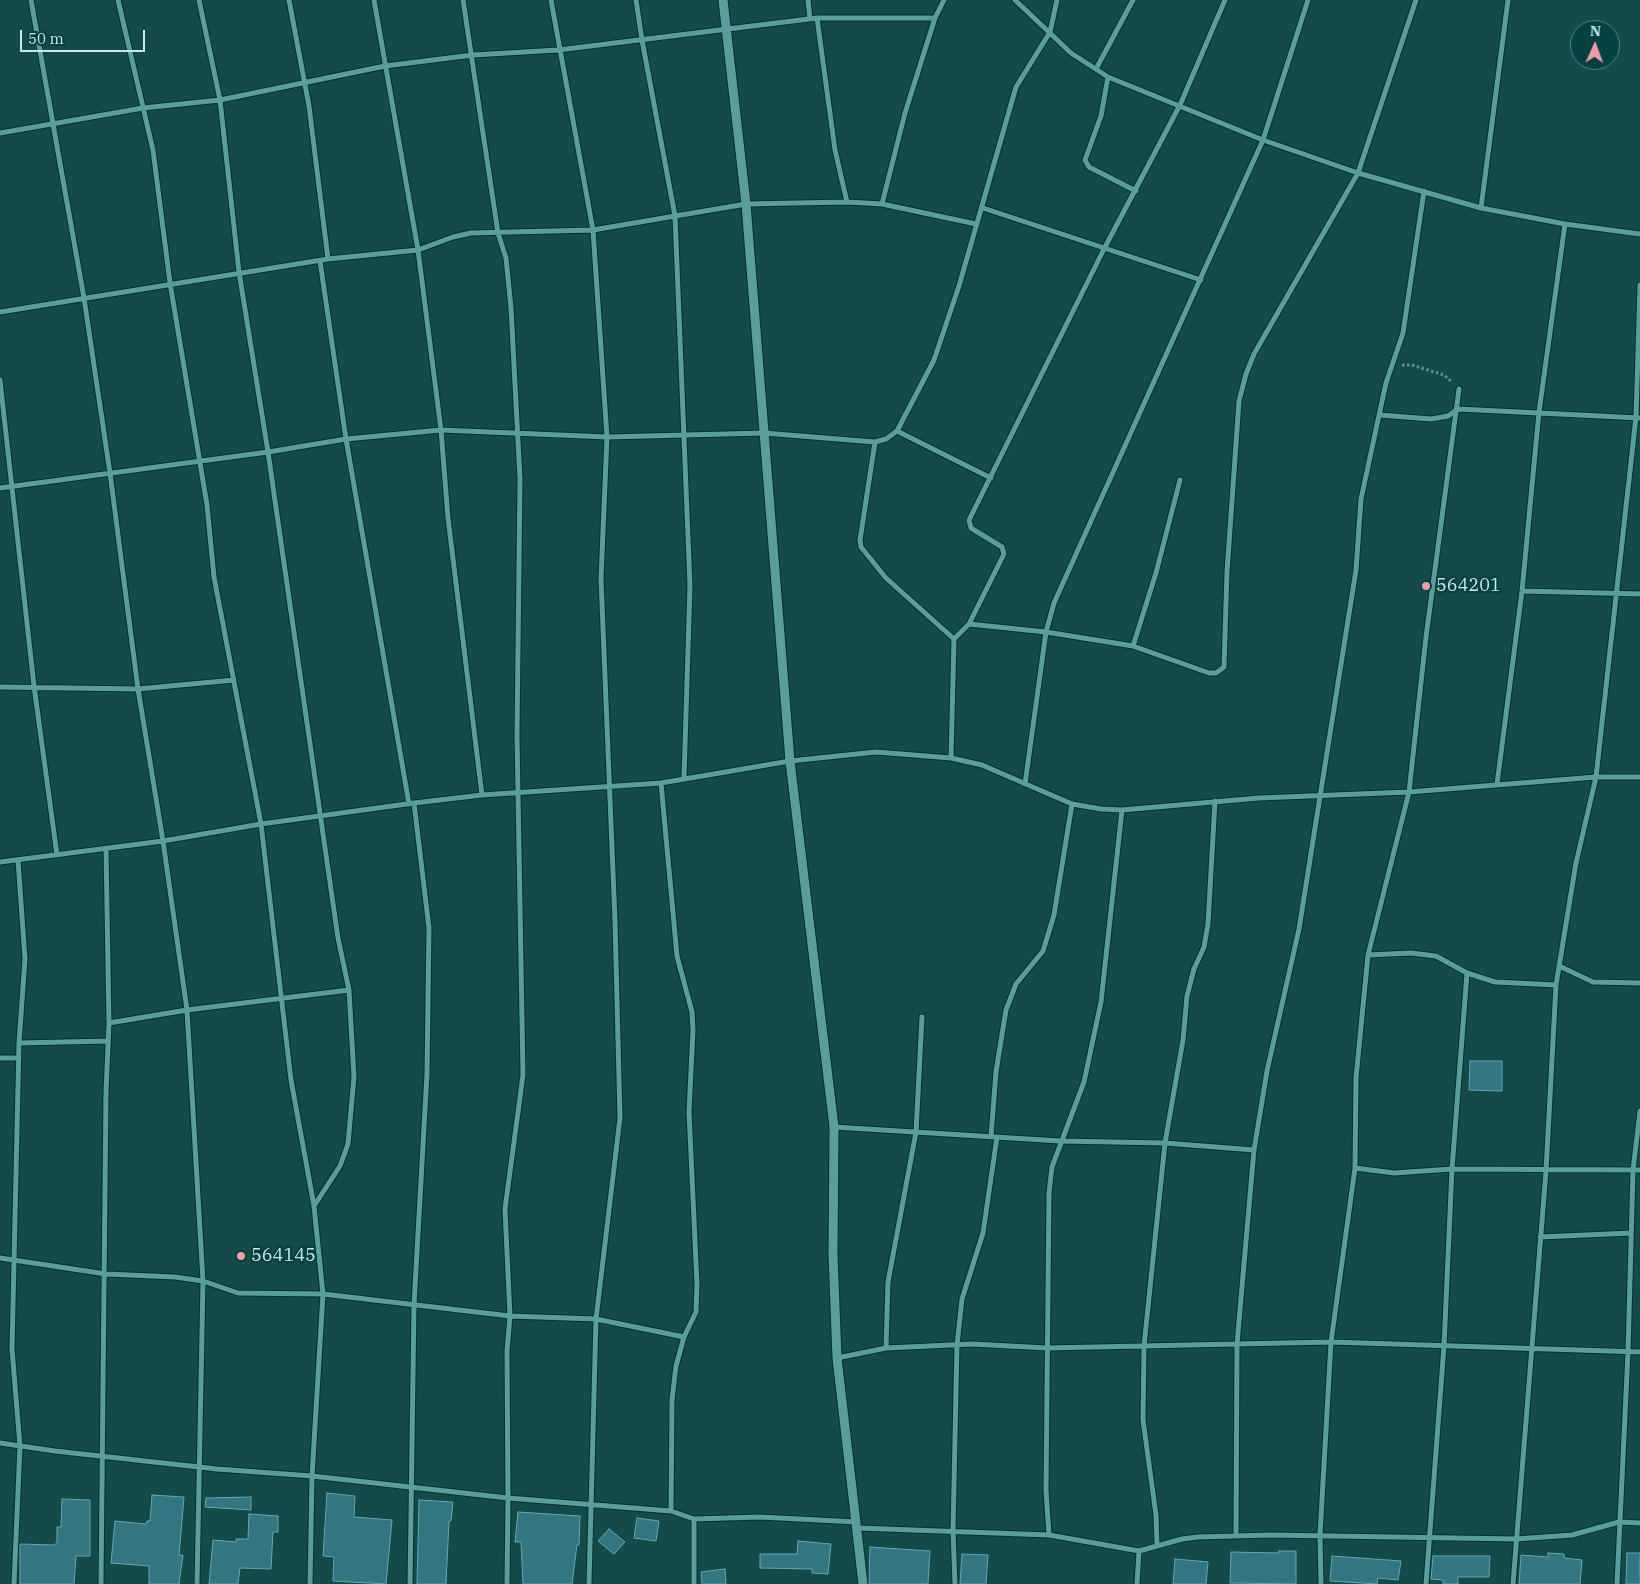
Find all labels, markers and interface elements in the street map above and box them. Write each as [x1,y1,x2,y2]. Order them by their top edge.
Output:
scale bar [22,20,148,52]
north arrow [1570,20,1620,70]
text: N [1590,22,1601,40]
text: 50 m [28,29,64,48]
place label: 564201 [1436,575,1501,597]
marker: 564201 [1420,580,1432,592]
place label: 564145 [251,1245,316,1267]
marker: 564145 [235,1250,247,1262]

